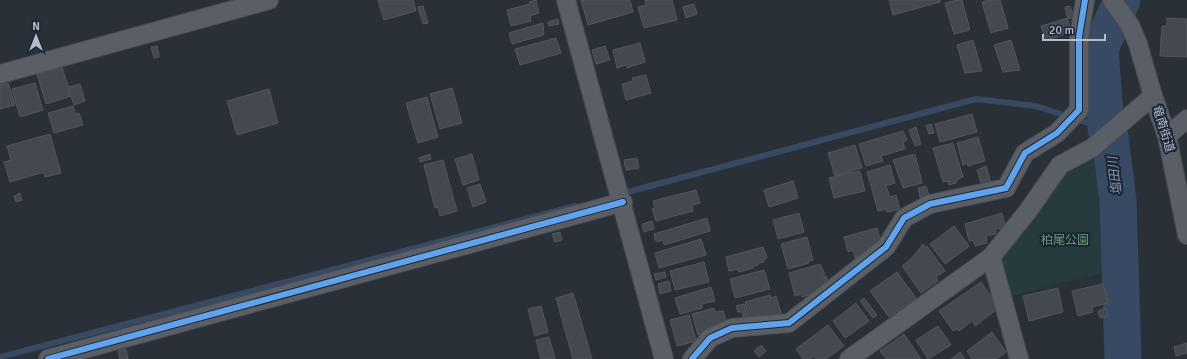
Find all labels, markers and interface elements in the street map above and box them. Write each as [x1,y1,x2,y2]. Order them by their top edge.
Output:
north arrow [16,16,56,56]
scale bar [1043,16,1105,42]
text: N [32,20,40,33]
text: 20 m [1049,23,1074,38]
street label: 竜南街道 [1149,104,1177,154]
water label: 塩田川 [1104,154,1125,196]
park label: 柏尾公園 [1041,233,1089,248]

